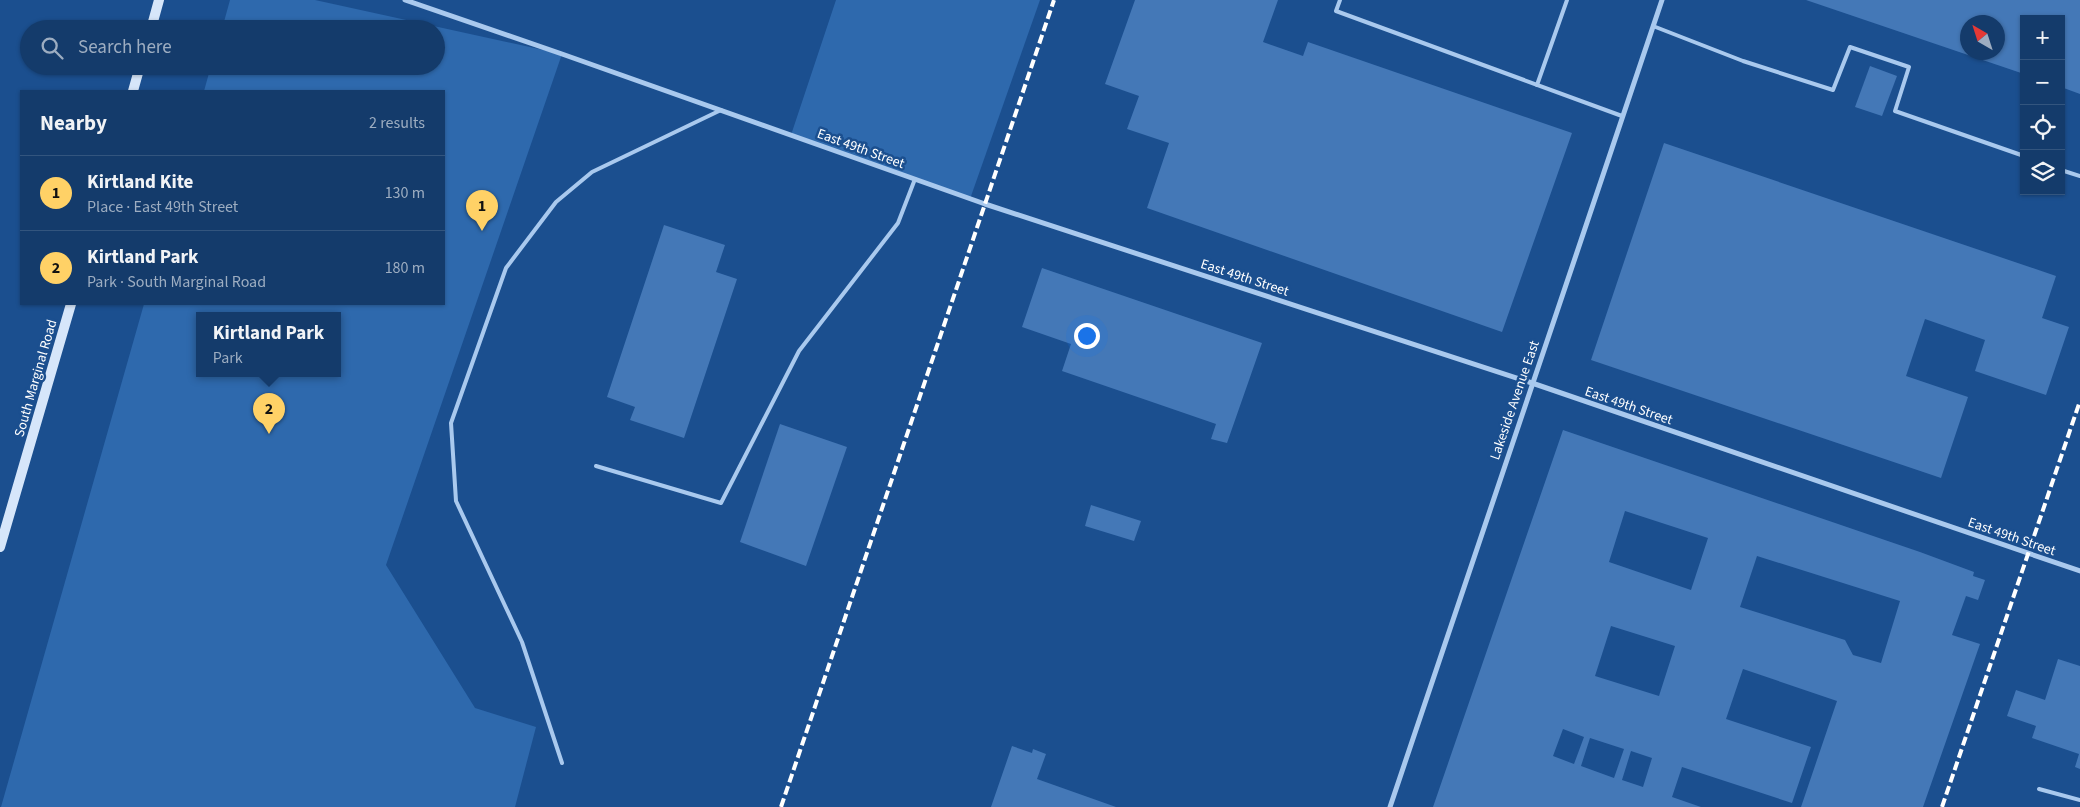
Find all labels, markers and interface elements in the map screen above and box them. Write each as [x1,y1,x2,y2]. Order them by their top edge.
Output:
north arrow [1960,15,2005,60]
map controls [2020,15,2065,195]
button: + [2020,15,2065,60]
search box [20,20,445,75]
icon: search [38,34,66,62]
text: Search here [78,34,172,61]
button: − [2020,60,2065,105]
button: locate [2020,105,2065,150]
text: Nearby [40,108,107,138]
text: 2 results [369,112,425,134]
street label: East 49th Street [814,124,907,174]
button: layers [2020,150,2065,195]
text: Kirtland Kite [87,169,193,196]
text: 1 [52,182,60,204]
text: 130 m [385,182,425,204]
pin: 1 [466,190,498,231]
text: Place · East 49th Street [87,196,238,218]
text: Kirtland Park [87,244,198,271]
street label: East 49th Street [1198,254,1292,302]
text: 2 [52,257,60,279]
text: 180 m [385,257,425,279]
text: Park · South Marginal Road [87,271,266,293]
popup [196,312,341,377]
street label: South Marginal Road [10,317,62,439]
text: Kirtland Park [213,320,324,347]
your location [1074,323,1100,349]
street label: Lakeside Avenue East [1485,338,1545,463]
text: Park [213,347,243,369]
street label: East 49th Street [1582,382,1676,430]
pin: 2 [253,393,285,434]
street label: East 49th Street [1965,513,2059,561]

